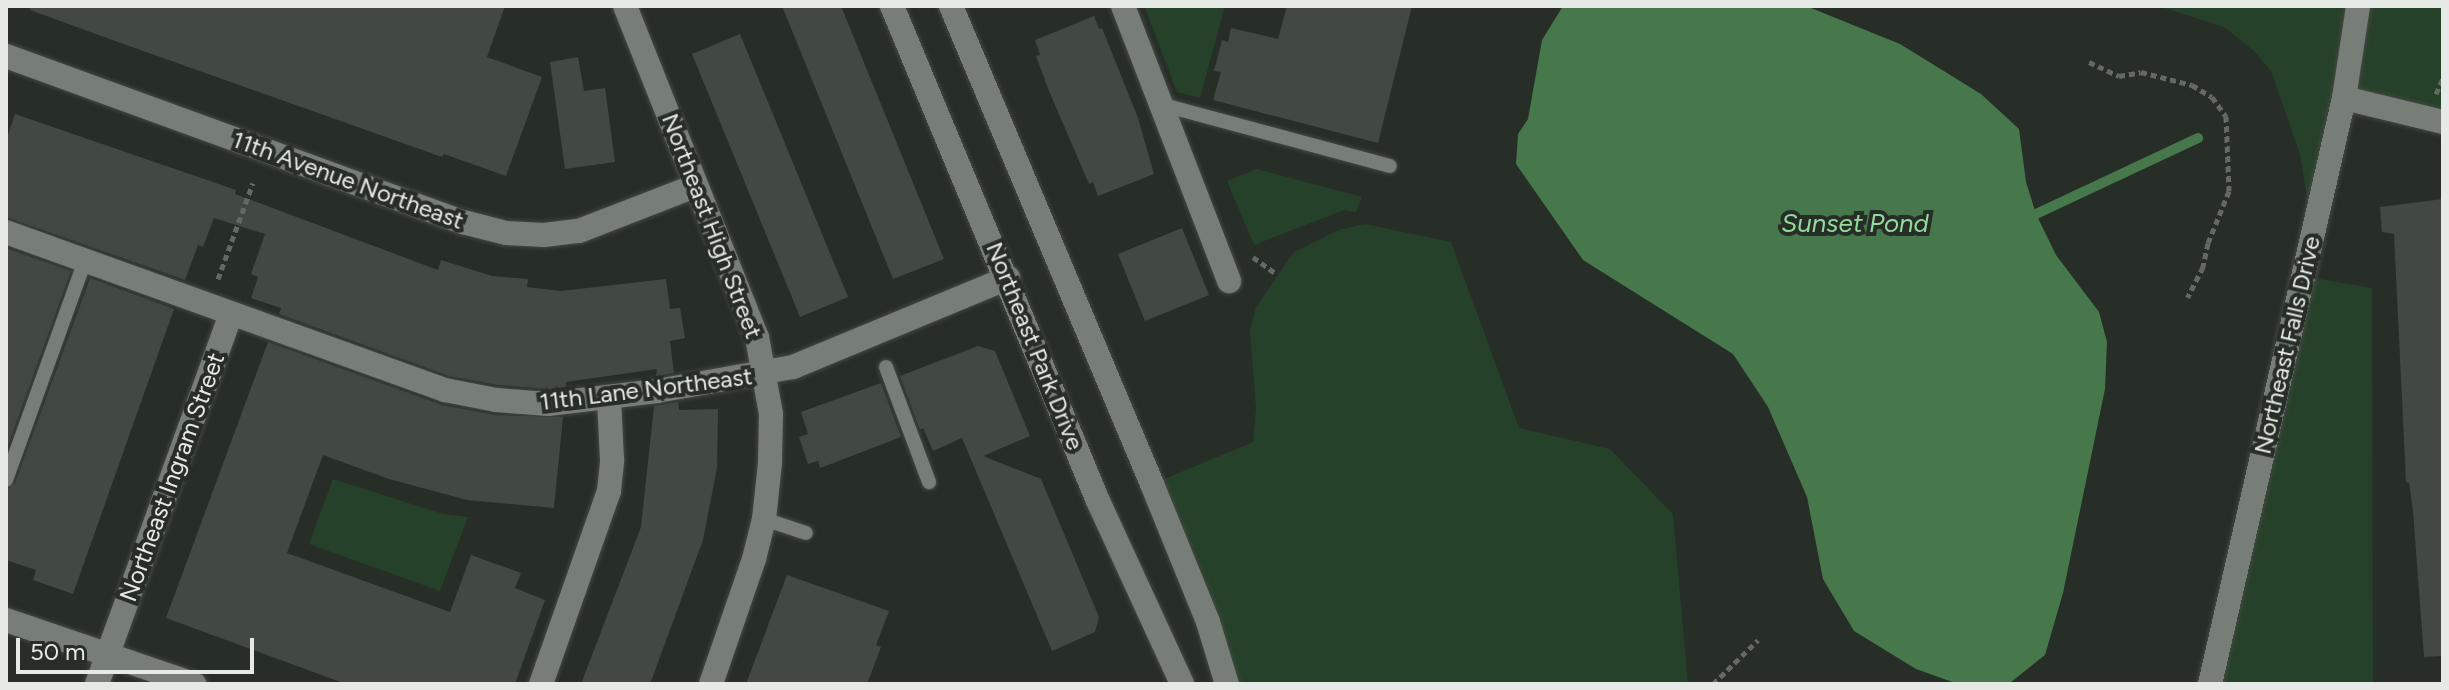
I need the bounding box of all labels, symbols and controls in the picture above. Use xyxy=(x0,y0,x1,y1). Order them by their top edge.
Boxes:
street label: Northeast High Street xyxy=(656,109,768,343)
street label: 11th Avenue Northeast xyxy=(228,125,468,235)
water label: Sunset Pond xyxy=(1781,208,1929,240)
street label: Northeast Falls Drive xyxy=(2248,233,2326,457)
street label: Northeast Park Drive xyxy=(980,238,1090,454)
street label: Northeast Ingram Street xyxy=(114,349,230,605)
street label: 11th Lane Northeast xyxy=(538,362,754,416)
scale bar xyxy=(20,622,258,672)
text: 50 m xyxy=(30,637,86,666)

